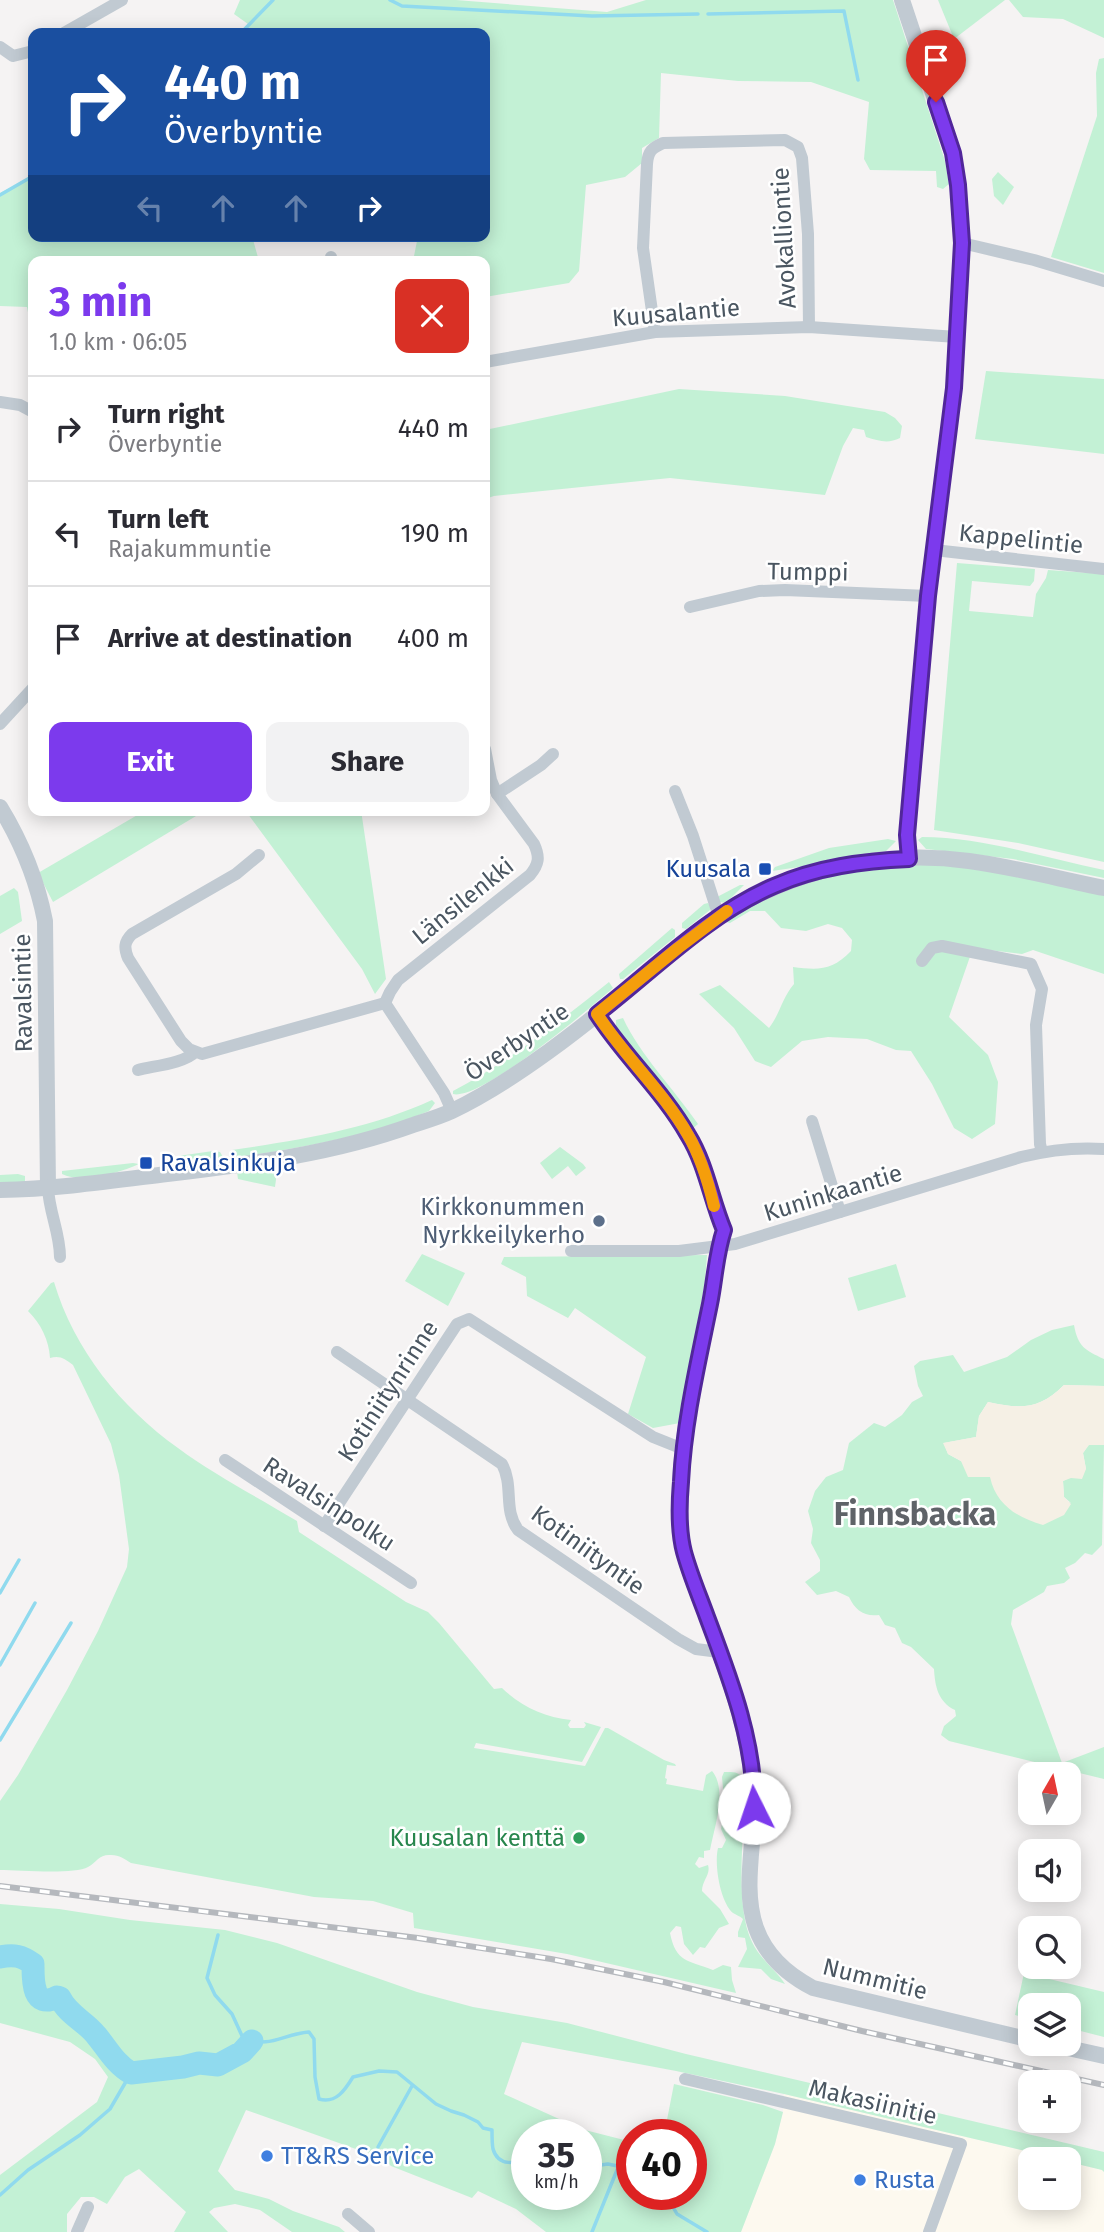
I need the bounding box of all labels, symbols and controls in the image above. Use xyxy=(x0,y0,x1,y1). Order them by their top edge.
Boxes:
pin xyxy=(906,30,966,102)
icon: arrive xyxy=(917,41,955,79)
text: 440 m xyxy=(164,53,301,112)
icon: right xyxy=(49,56,140,147)
text: Överbyntie xyxy=(164,113,323,151)
street label: Avokalliontie xyxy=(766,167,802,309)
icon: left xyxy=(131,189,169,227)
icon: ahead xyxy=(204,189,242,227)
icon: ahead xyxy=(277,189,315,227)
icon: right xyxy=(350,189,388,227)
text: 3 min xyxy=(49,277,152,327)
button: close xyxy=(395,279,469,353)
street label: Kuusalantie xyxy=(611,293,741,333)
text: 1.0 km · 06:05 xyxy=(49,328,187,356)
text: Turn right xyxy=(108,399,225,430)
icon: right xyxy=(49,410,87,448)
text: 440 m xyxy=(398,413,469,444)
text: Överbyntie xyxy=(108,430,222,458)
text: Turn left xyxy=(108,504,209,535)
icon: left xyxy=(49,515,87,553)
text: 190 m xyxy=(400,518,469,549)
street label: Kappelintie xyxy=(957,519,1085,559)
text: Rajakummuntie xyxy=(108,535,272,563)
street label: Tumppi xyxy=(767,557,849,587)
icon: arrive xyxy=(49,620,87,658)
text: Arrive at destination xyxy=(108,623,352,654)
text: 400 m xyxy=(397,623,469,654)
button: Exit xyxy=(49,722,252,802)
button: Share xyxy=(266,722,469,802)
street label: Länsilenkki xyxy=(407,852,519,950)
place label: Kuusala xyxy=(665,855,751,883)
marker: Kuusala xyxy=(757,861,773,877)
street label: Ravalsintie xyxy=(8,933,38,1053)
street label: Överbyntie xyxy=(460,997,574,1087)
place label: Ravalsinkuja xyxy=(160,1149,296,1177)
marker: Ravalsinkuja xyxy=(138,1155,154,1171)
street label: Kuninkaantie xyxy=(760,1159,906,1227)
place label: Kirkkonummen Nyrkkeilykerho xyxy=(420,1193,585,1249)
marker: Kirkkonummen Nyrkkeilykerho xyxy=(591,1213,607,1229)
street label: Kotiniitynrinne xyxy=(332,1315,444,1467)
street label: Ravalsinpolku xyxy=(258,1451,400,1557)
district label: Finnsbacka xyxy=(834,1495,996,1533)
street label: Kotiniityntie xyxy=(526,1499,650,1601)
north arrow xyxy=(1018,1762,1082,1825)
map controls xyxy=(1018,1762,1081,2210)
position arrow xyxy=(717,1771,791,1845)
place label: Kuusalan kenttä xyxy=(390,1824,565,1852)
marker: Kuusalan kenttä xyxy=(571,1830,587,1846)
button: sound xyxy=(1018,1839,1081,1902)
button: search xyxy=(1018,1916,1081,1979)
street label: Nummitie xyxy=(820,1952,930,2006)
button: layers xyxy=(1018,1993,1081,2056)
button: + xyxy=(1018,2070,1081,2133)
street label: Makasiinitie xyxy=(806,2074,940,2130)
speed limit sign: 40 xyxy=(616,2119,707,2210)
text: 35 xyxy=(538,2134,575,2176)
place label: TT&RS Service xyxy=(281,2142,434,2170)
button: − xyxy=(1018,2147,1081,2210)
marker: TT&RS Service xyxy=(259,2148,275,2164)
place label: Rusta xyxy=(874,2166,935,2194)
text: km/h xyxy=(534,2171,579,2193)
marker: Rusta xyxy=(852,2172,868,2188)

